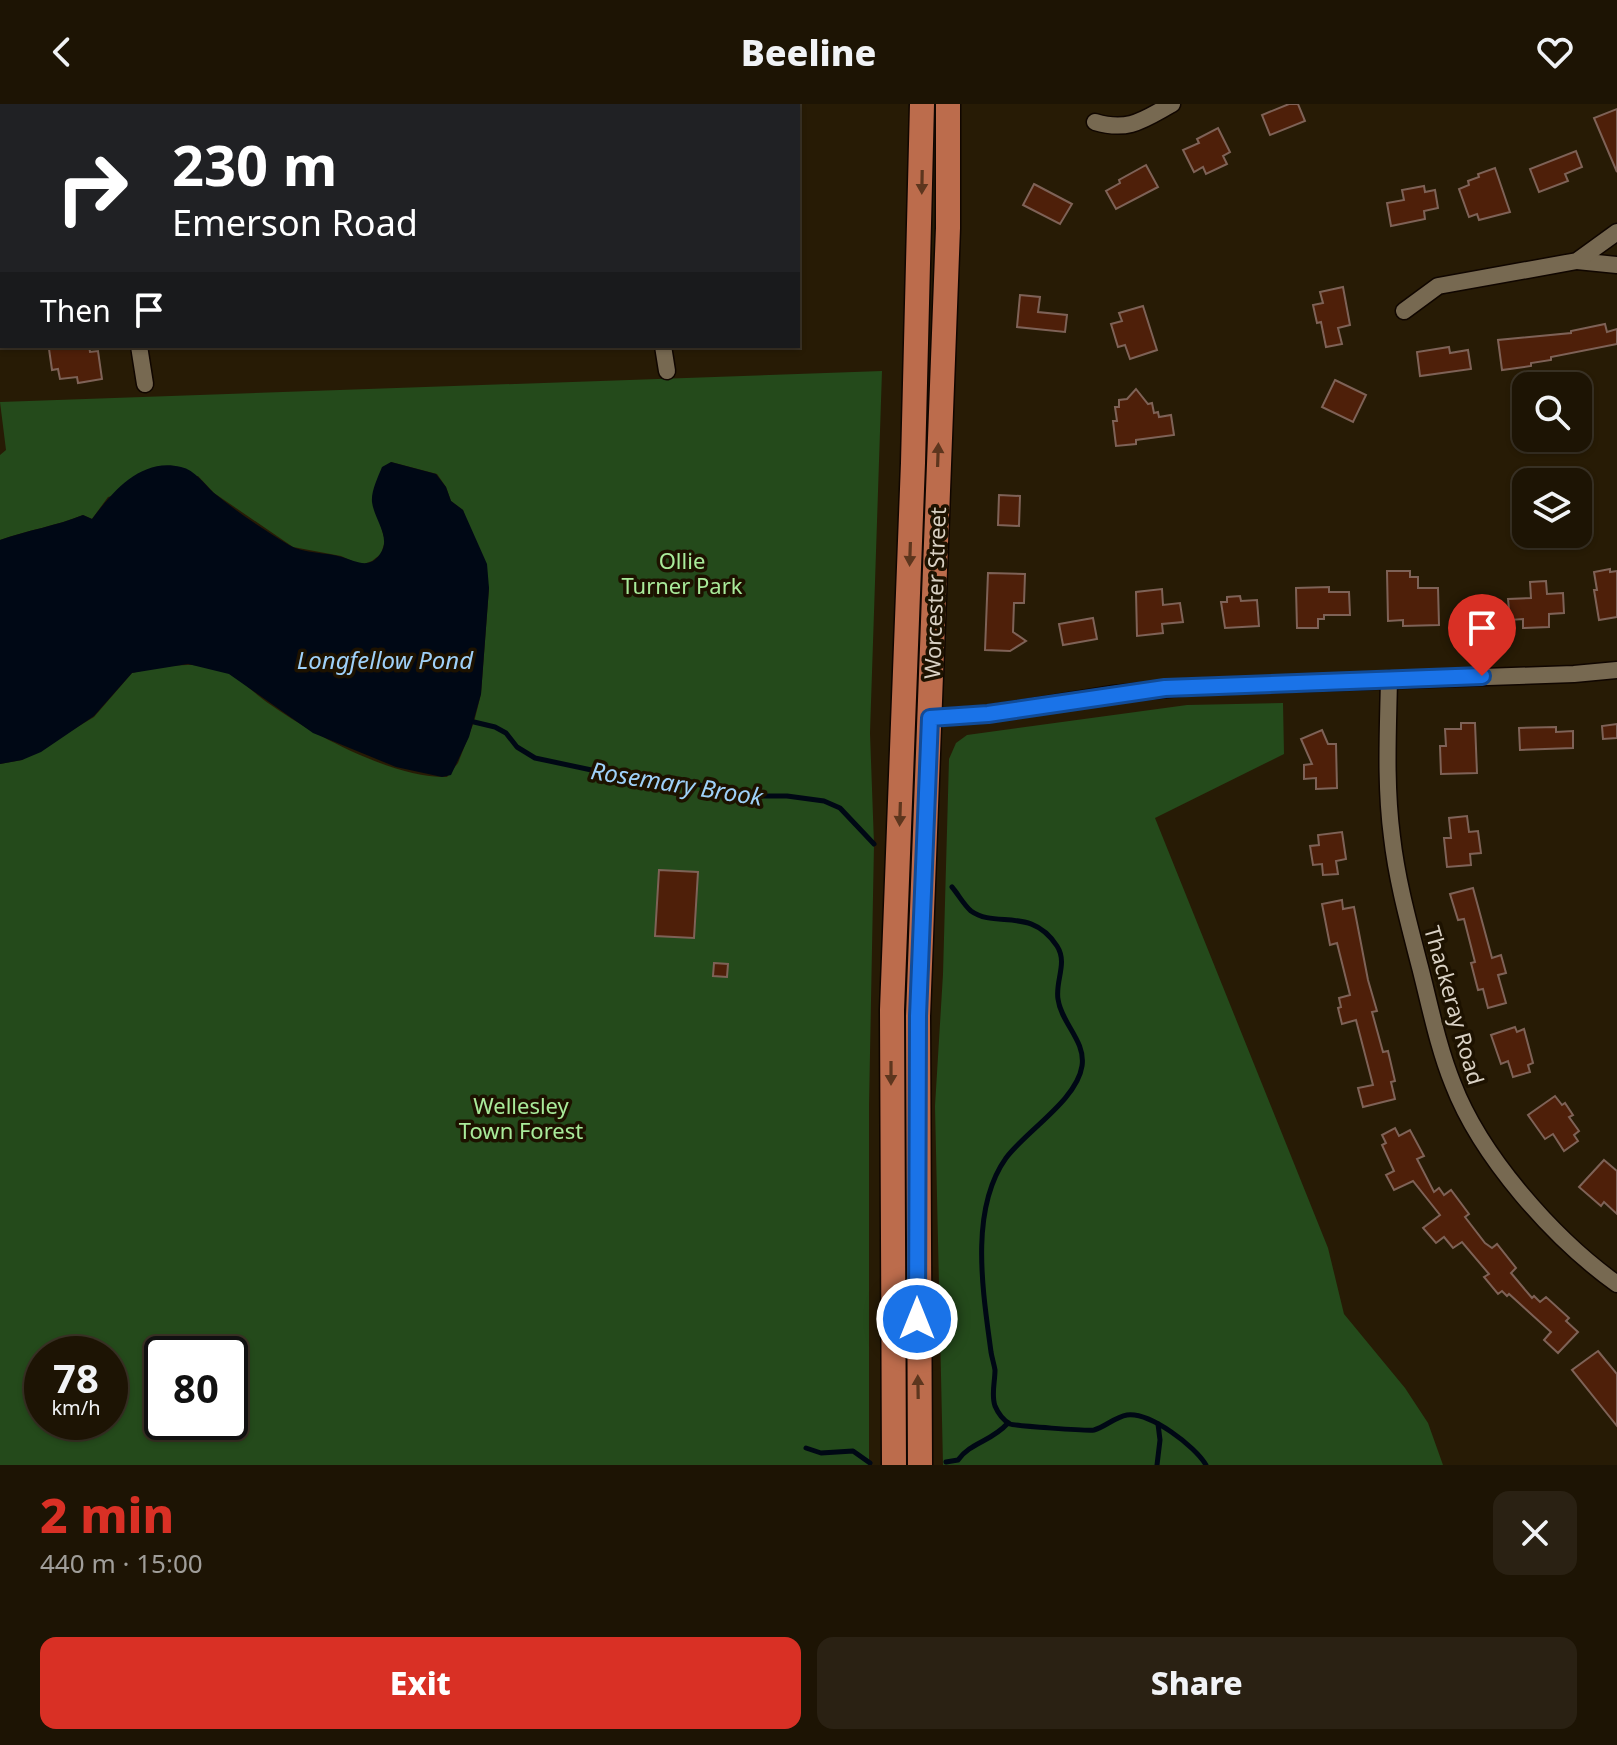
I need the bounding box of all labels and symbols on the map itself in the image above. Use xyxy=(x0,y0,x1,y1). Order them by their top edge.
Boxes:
one-way arrow xyxy=(915,170,928,195)
one-way arrow xyxy=(932,442,945,467)
street label: Worcester Street xyxy=(916,506,952,680)
one-way arrow xyxy=(904,542,916,567)
park label: Ollie Turner Park xyxy=(621,545,743,600)
pin xyxy=(1448,594,1516,676)
water label: Longfellow Pond xyxy=(297,643,474,676)
water label: Rosemary Brook xyxy=(589,753,766,813)
one-way arrow xyxy=(894,802,907,827)
street label: Thackeray Road xyxy=(1418,922,1492,1088)
one-way arrow xyxy=(885,1061,897,1086)
park label: Wellesley Town Forest xyxy=(459,1090,583,1145)
position arrow xyxy=(875,1277,959,1361)
speed limit sign: 80 xyxy=(144,1336,248,1440)
one-way arrow xyxy=(912,1374,924,1399)

